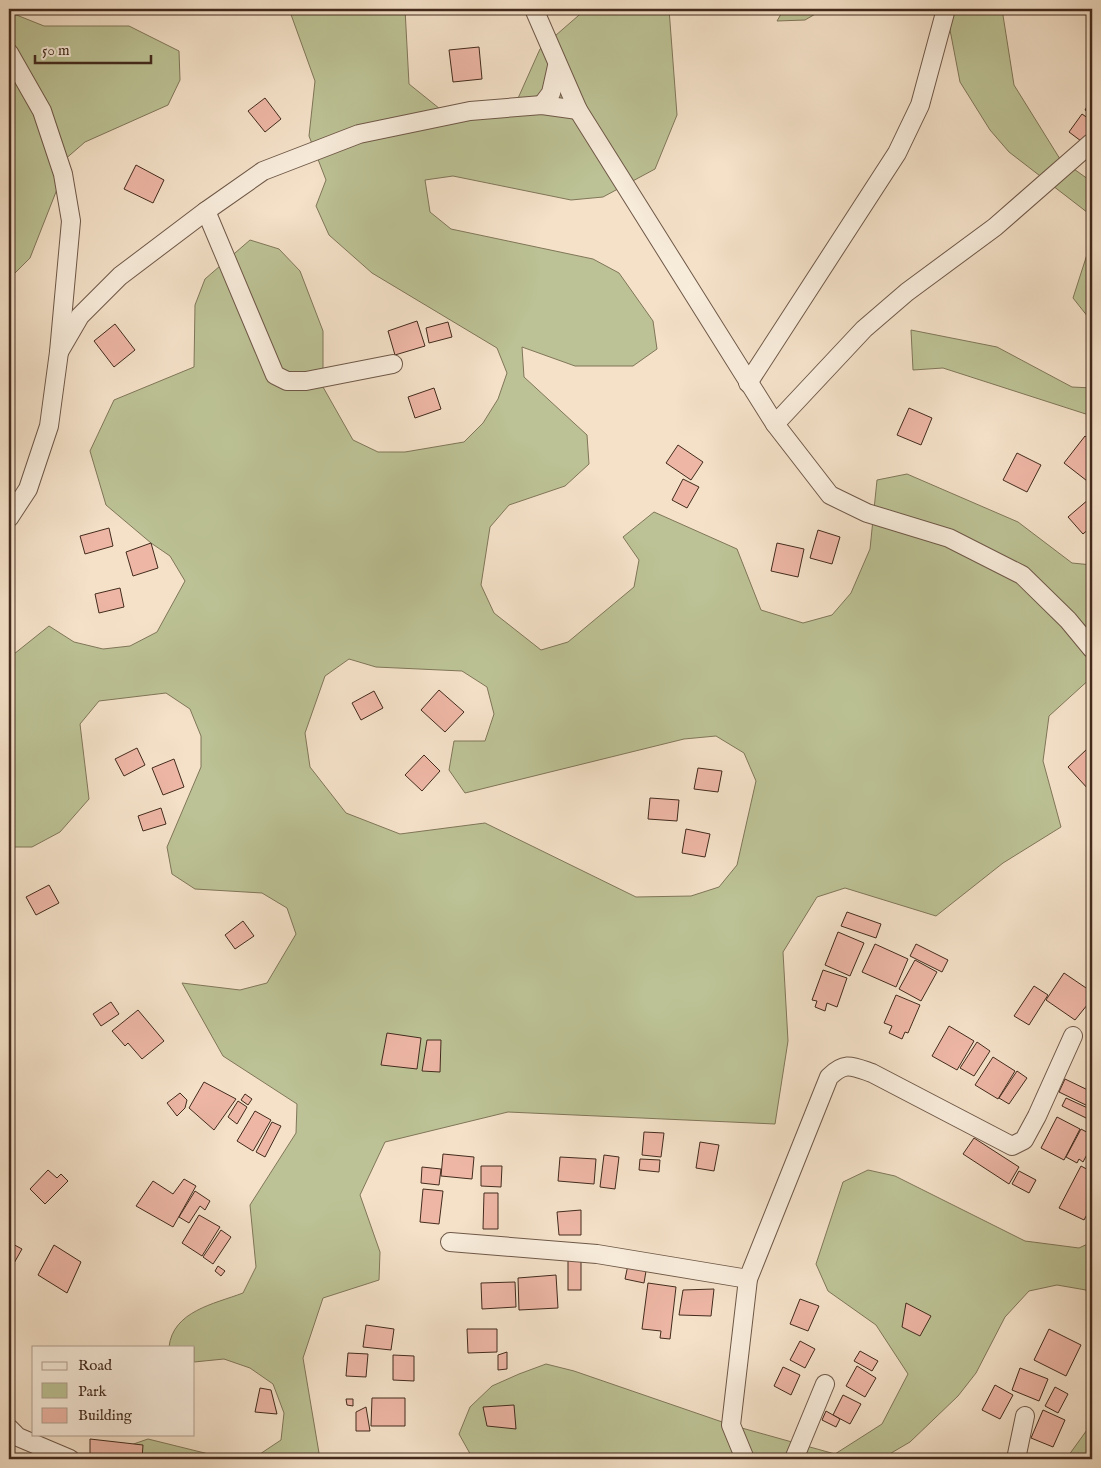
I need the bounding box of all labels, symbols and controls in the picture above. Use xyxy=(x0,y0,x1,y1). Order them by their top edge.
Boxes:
scale bar xyxy=(35,32,151,64)
text: 50 m xyxy=(42,41,70,60)
legend xyxy=(32,1346,195,1436)
text: Road xyxy=(78,1356,113,1375)
text: Park xyxy=(78,1382,108,1401)
text: Building xyxy=(78,1406,133,1425)

